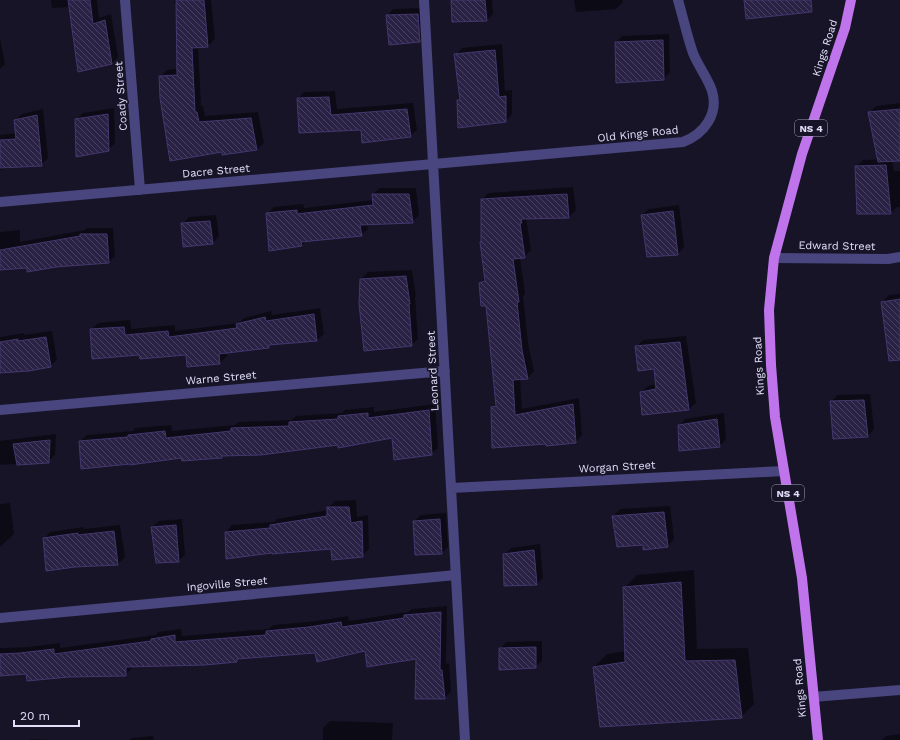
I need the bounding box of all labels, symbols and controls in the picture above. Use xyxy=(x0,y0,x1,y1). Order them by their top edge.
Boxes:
street label: Kings Road xyxy=(810,18,840,78)
street label: Coady Street xyxy=(112,60,130,131)
road number: NS 4 xyxy=(795,120,827,136)
street label: Old Kings Road xyxy=(597,123,679,145)
street label: Dacre Street xyxy=(182,162,251,180)
street label: Edward Street xyxy=(798,239,876,253)
street label: Leonard Street xyxy=(424,330,442,412)
street label: Kings Road xyxy=(751,336,767,396)
street label: Warne Street xyxy=(185,368,257,388)
street label: Worgan Street xyxy=(578,458,656,475)
road number: NS 4 xyxy=(772,485,804,501)
street label: Ingoville Street xyxy=(186,574,268,594)
street label: Kings Road xyxy=(791,658,809,718)
scale bar xyxy=(14,702,79,728)
text: 20 m xyxy=(20,709,50,723)

